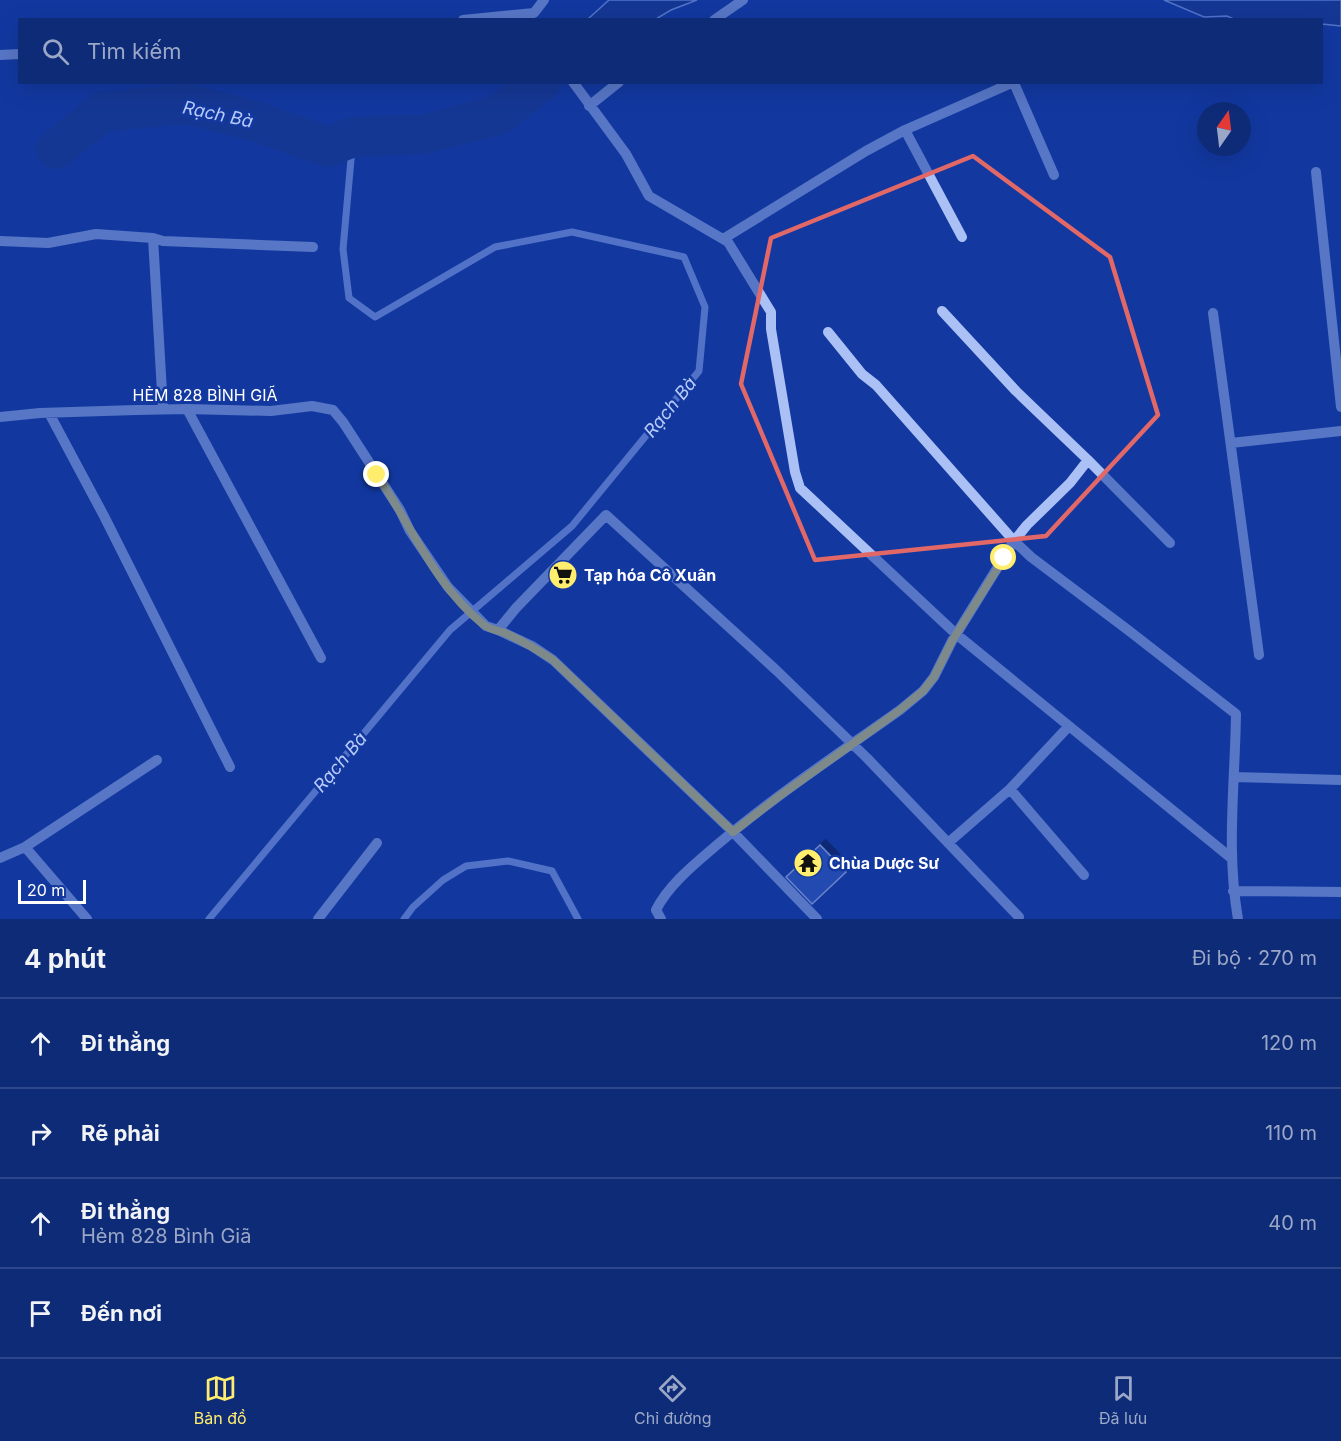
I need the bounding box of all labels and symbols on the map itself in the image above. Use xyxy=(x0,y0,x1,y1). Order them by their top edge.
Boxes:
water label: Rạch Bà xyxy=(181,96,255,132)
north arrow xyxy=(1197,102,1251,156)
water label: Rạch Bà xyxy=(639,373,701,441)
street label: HẺM 828 BÌNH GIÃ xyxy=(133,385,278,405)
route end xyxy=(363,461,389,487)
route start xyxy=(990,544,1016,570)
supermarket icon: Tạp hóa Cô Xuân xyxy=(547,559,579,591)
place label: Tạp hóa Cô Xuân xyxy=(584,565,716,585)
water label: Rạch Bà xyxy=(309,728,371,796)
temple icon: Chùa Dược Sư xyxy=(792,847,824,879)
place label: Chùa Dược Sư xyxy=(829,853,940,873)
scale bar xyxy=(18,877,86,904)

